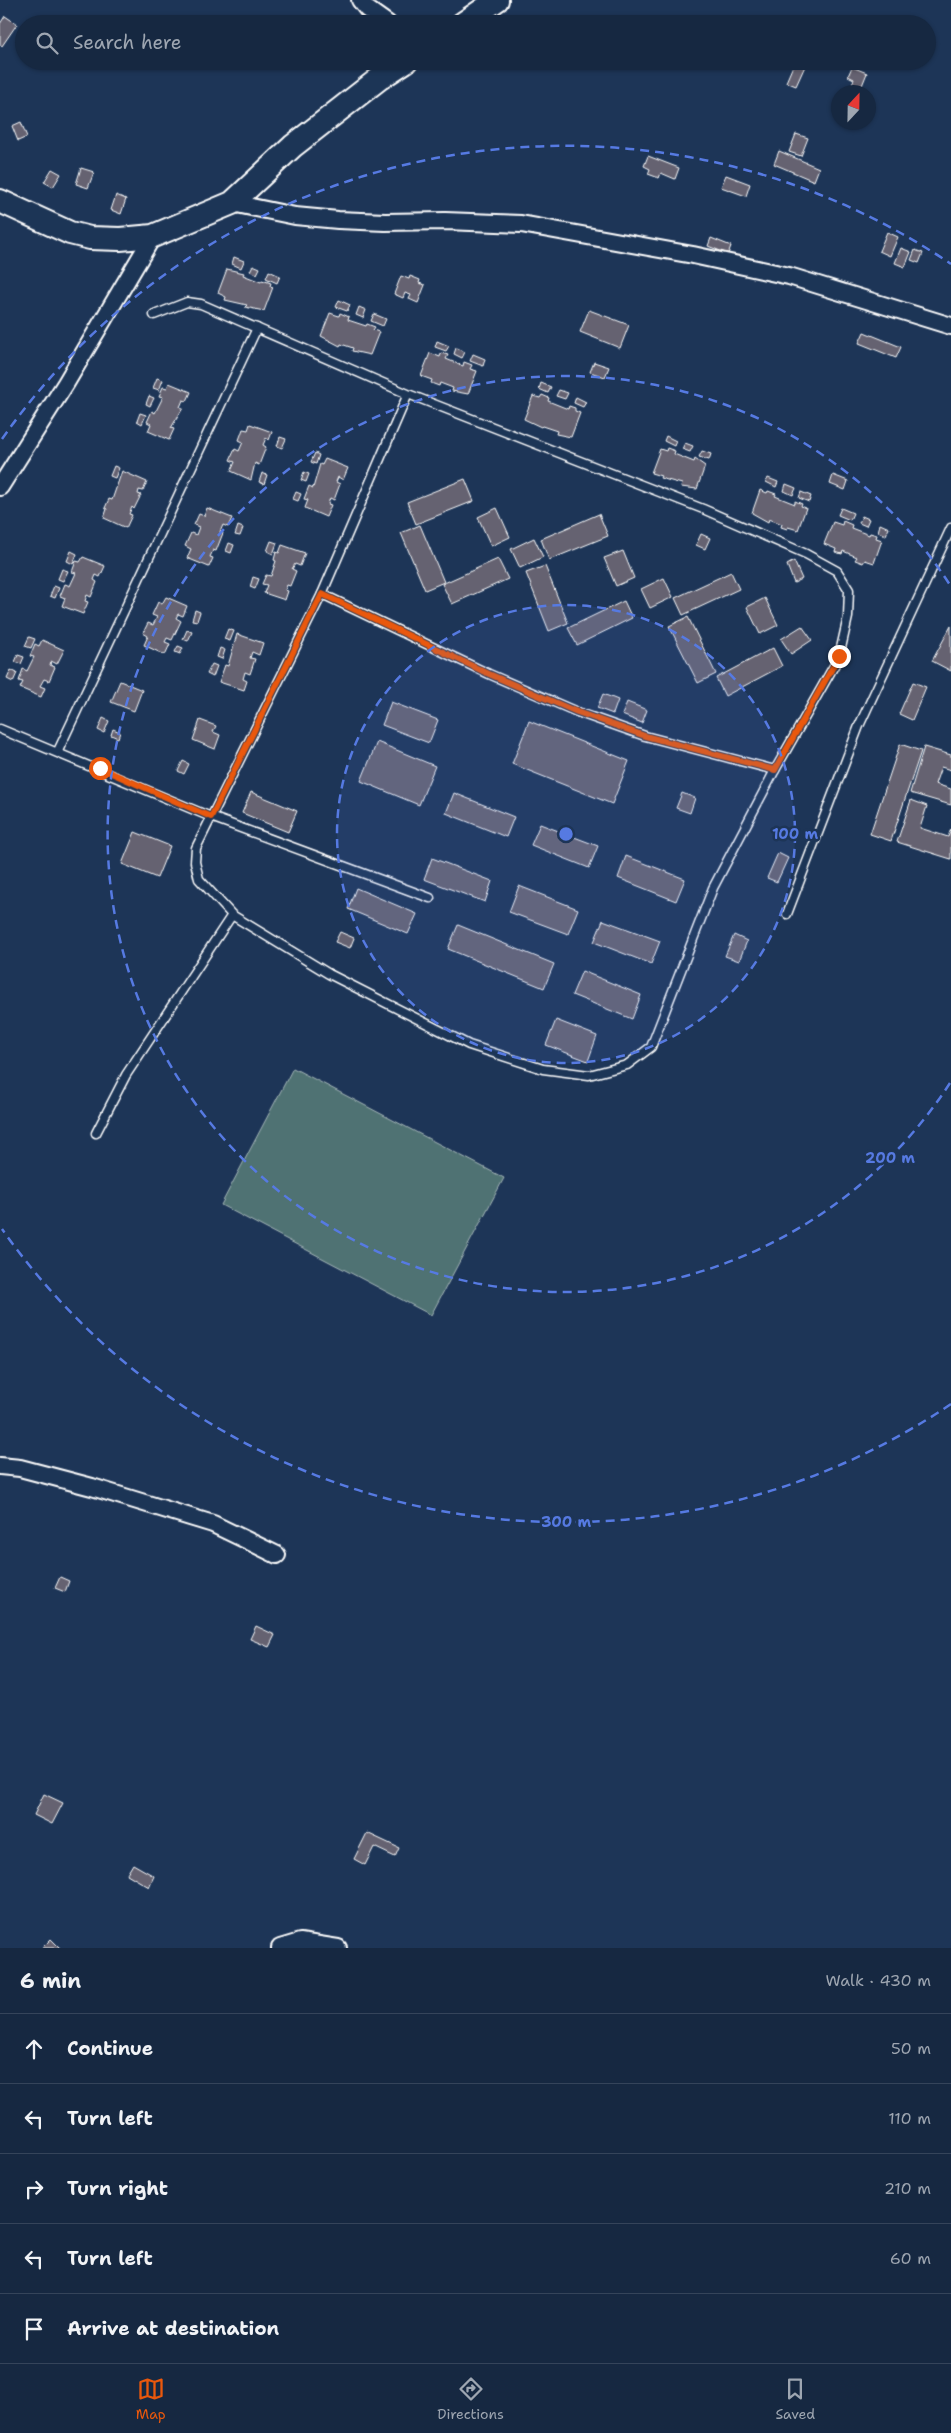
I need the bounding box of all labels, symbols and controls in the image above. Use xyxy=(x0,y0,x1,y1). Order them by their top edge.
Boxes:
search box xyxy=(15,15,936,70)
icon: search xyxy=(33,29,61,57)
text: Search here xyxy=(73,30,182,55)
north arrow xyxy=(831,85,876,130)
route end xyxy=(828,645,851,668)
route start xyxy=(89,757,112,780)
text: 100 m xyxy=(772,824,818,844)
centre of rings xyxy=(557,825,575,843)
text: 200 m xyxy=(865,1148,915,1168)
text: 300 m xyxy=(541,1512,591,1532)
text: 6 min xyxy=(20,1967,81,1995)
text: Walk · 430 m xyxy=(825,1970,931,1991)
icon: ahead xyxy=(20,2035,48,2063)
text: Continue xyxy=(67,2036,153,2061)
text: 50 m xyxy=(891,2038,931,2059)
icon: left xyxy=(20,2105,48,2133)
text: Turn left xyxy=(67,2106,153,2131)
text: 110 m xyxy=(888,2108,931,2129)
icon: right xyxy=(20,2175,48,2203)
text: Turn right xyxy=(67,2176,168,2201)
text: 210 m xyxy=(884,2178,931,2199)
icon: left xyxy=(20,2245,48,2273)
text: Turn left xyxy=(67,2246,153,2271)
text: 60 m xyxy=(890,2248,931,2269)
icon: arrive xyxy=(20,2315,48,2343)
text: Arrive at destination xyxy=(67,2316,279,2341)
tab: Map xyxy=(136,2375,166,2423)
tab: Directions xyxy=(437,2375,504,2423)
tab: Saved xyxy=(776,2375,815,2423)

